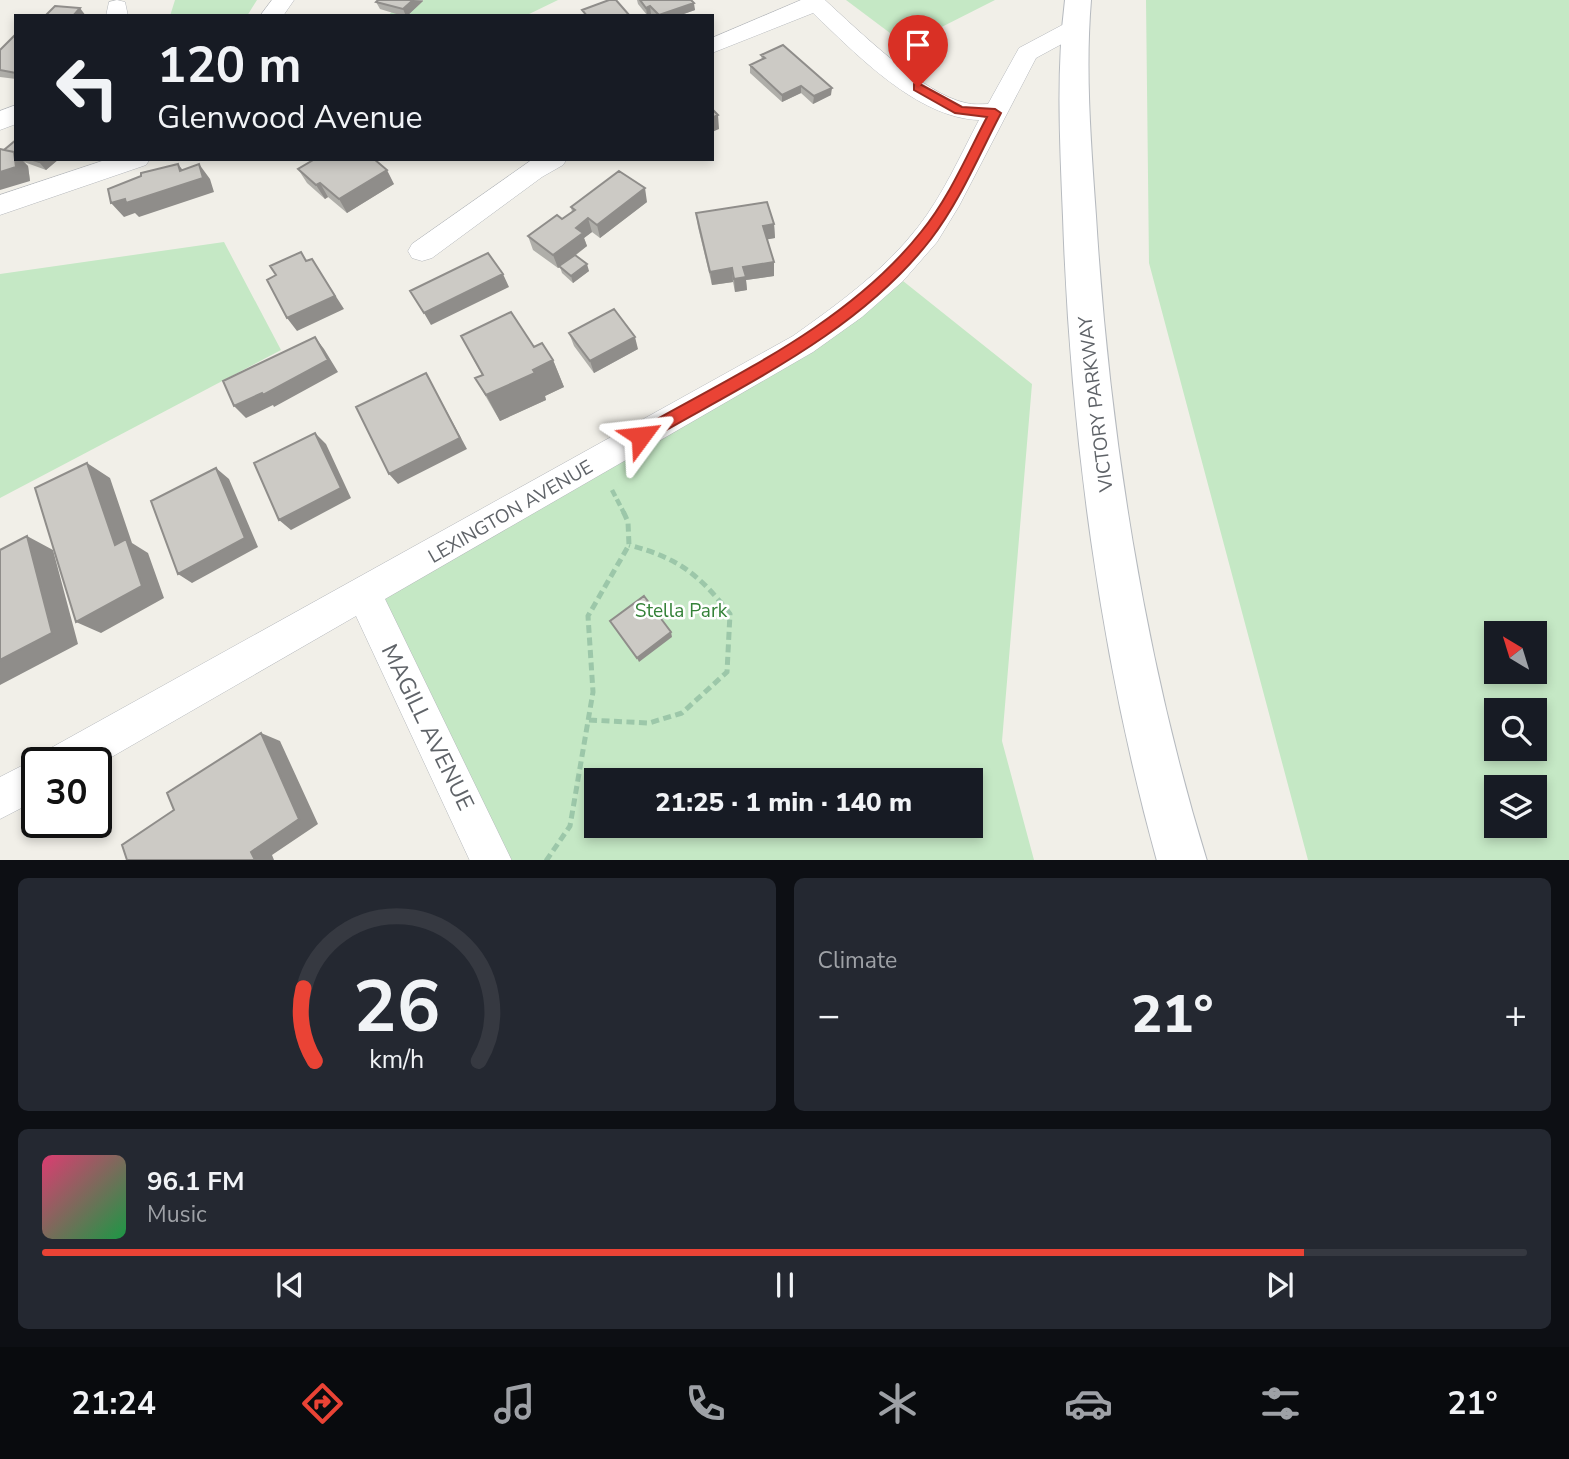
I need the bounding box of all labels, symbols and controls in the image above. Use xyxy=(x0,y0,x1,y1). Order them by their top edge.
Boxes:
pin xyxy=(888,15,948,87)
icon: arrive xyxy=(899,26,937,64)
text: 120 m xyxy=(157,32,301,99)
icon: left xyxy=(42,42,133,133)
text: Glenwood Avenue xyxy=(157,96,423,139)
street label: VICTORY PARKWAY xyxy=(1072,314,1120,494)
position arrow xyxy=(604,399,678,473)
street label: LEXINGTON AVENUE xyxy=(423,454,598,570)
park label: Stella Park xyxy=(635,598,728,624)
north arrow xyxy=(1484,621,1547,684)
map controls xyxy=(1484,621,1547,838)
street label: MAGILL AVENUE xyxy=(374,639,481,816)
button: search xyxy=(1484,698,1547,761)
speed limit sign: 30 xyxy=(21,747,112,838)
button: layers xyxy=(1484,775,1547,838)
text: 21:25 · 1 min · 140 m xyxy=(655,785,912,820)
text: Climate xyxy=(818,945,897,976)
text: 26 xyxy=(353,957,440,1057)
text: 21° xyxy=(1131,979,1213,1050)
text: − xyxy=(818,990,840,1041)
text: + xyxy=(1504,990,1527,1041)
text: km/h xyxy=(369,1042,424,1076)
text: 96.1 FM xyxy=(147,1164,244,1199)
text: Music xyxy=(147,1199,207,1230)
icon: previous xyxy=(271,1266,309,1304)
icon: pause xyxy=(766,1266,804,1304)
icon: next xyxy=(1261,1266,1299,1304)
icon: directions xyxy=(298,1379,347,1428)
icon: music xyxy=(490,1379,539,1428)
icon: phone xyxy=(681,1379,730,1428)
icon: climate xyxy=(873,1379,922,1428)
icon: car xyxy=(1064,1379,1113,1428)
icon: filters xyxy=(1256,1379,1305,1428)
text: 21:24 xyxy=(71,1382,156,1425)
text: 21° xyxy=(1447,1382,1498,1425)

